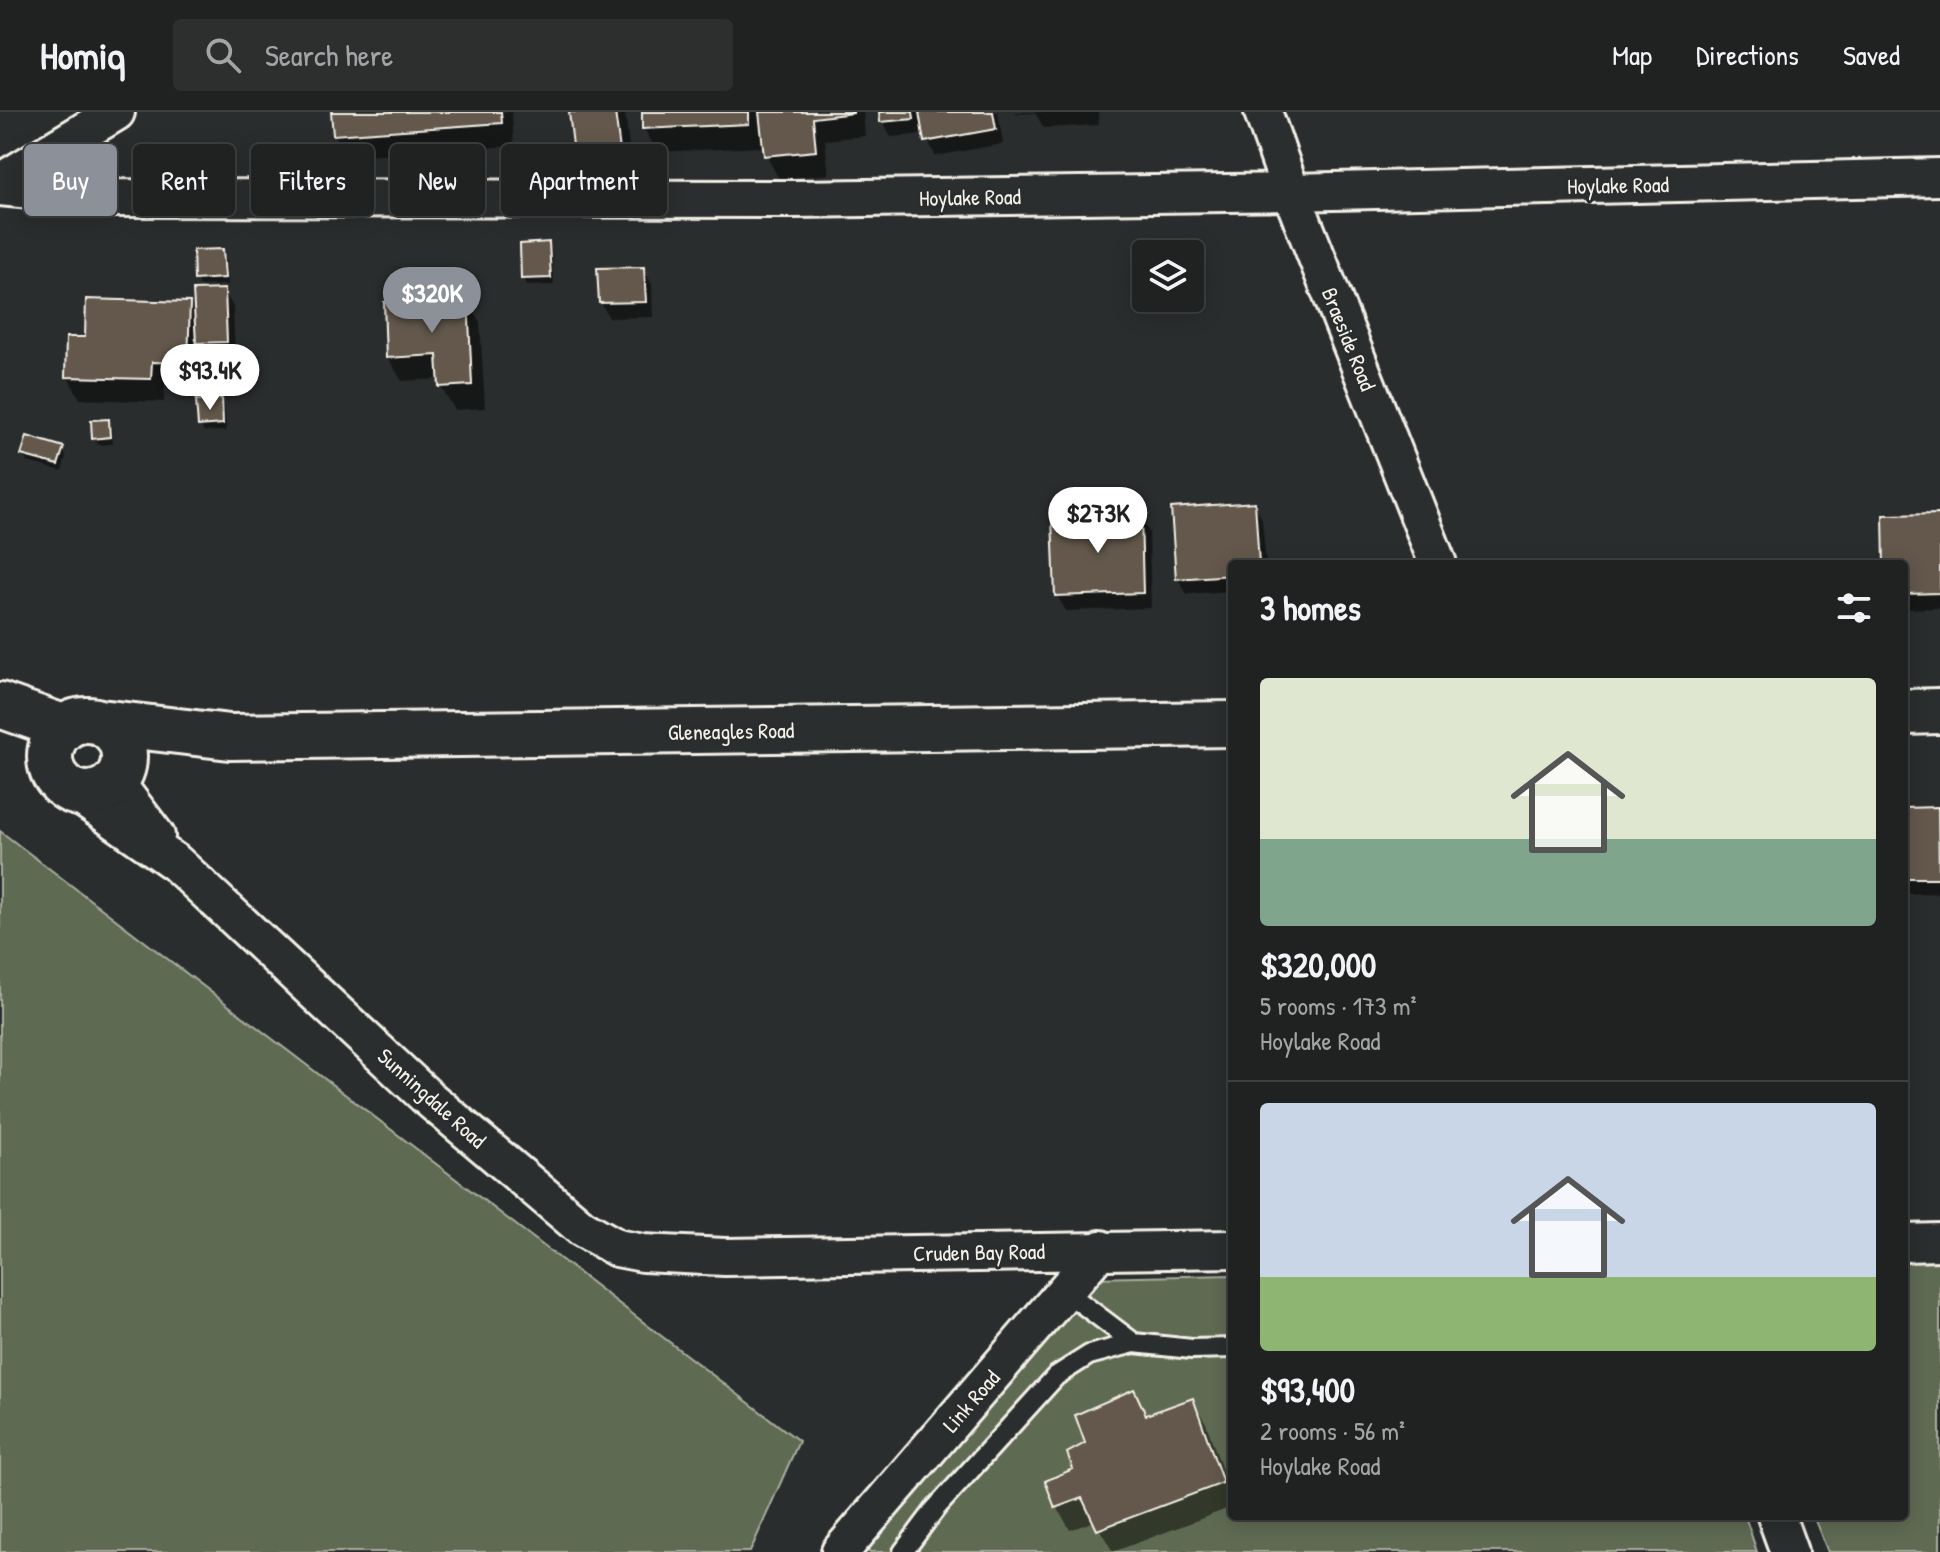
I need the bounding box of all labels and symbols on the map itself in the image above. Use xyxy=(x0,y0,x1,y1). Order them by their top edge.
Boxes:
street label: Hoylake Road xyxy=(1567,169,1670,201)
street label: Hoylake Road xyxy=(919,181,1022,213)
pin: $320K xyxy=(376,267,488,335)
street label: Braeside Road xyxy=(1315,283,1383,395)
pin: $93.4K xyxy=(145,344,275,412)
pin: $273K xyxy=(1042,487,1154,555)
street label: Gleneagles Road xyxy=(668,715,795,747)
street label: Sunningdale Road xyxy=(371,1041,493,1155)
street label: Cruden Bay Road xyxy=(913,1236,1046,1268)
street label: Link Road xyxy=(936,1363,1007,1439)

